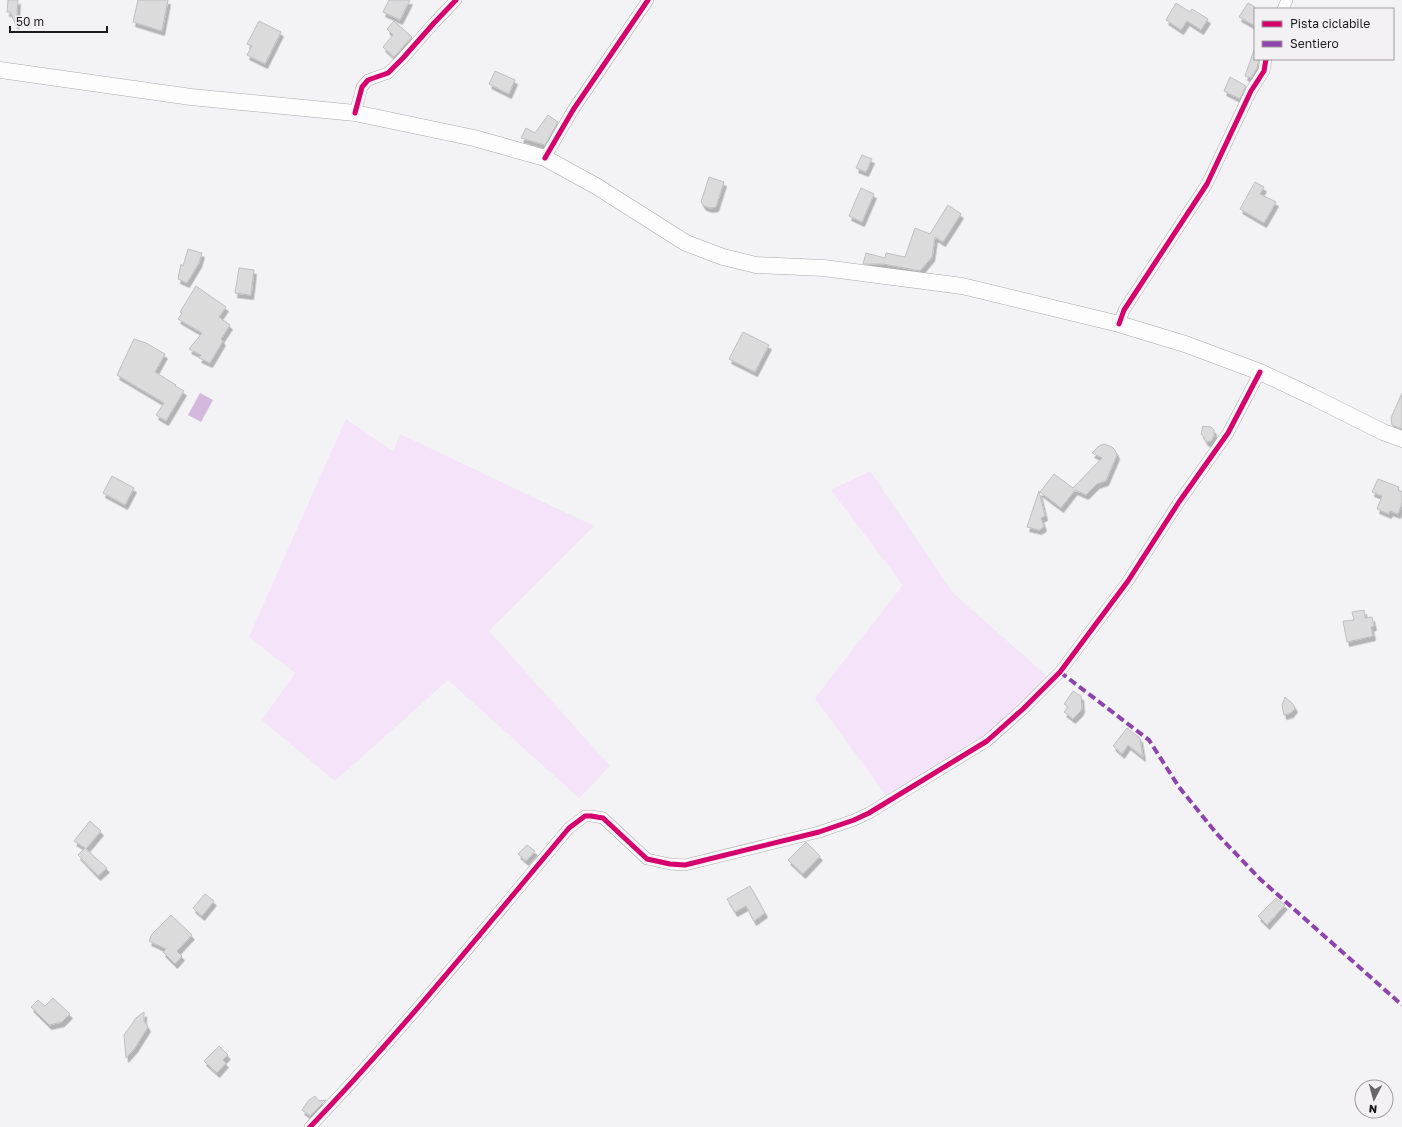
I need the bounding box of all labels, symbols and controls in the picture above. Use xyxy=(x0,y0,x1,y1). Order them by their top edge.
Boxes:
scale bar xyxy=(10,8,107,34)
legend xyxy=(1254,8,1394,60)
text: 50 m xyxy=(16,14,44,29)
text: Pista ciclabile xyxy=(1290,16,1370,31)
text: Sentiero xyxy=(1290,36,1339,51)
north arrow xyxy=(1354,1079,1394,1119)
text: N xyxy=(1368,1103,1378,1116)

